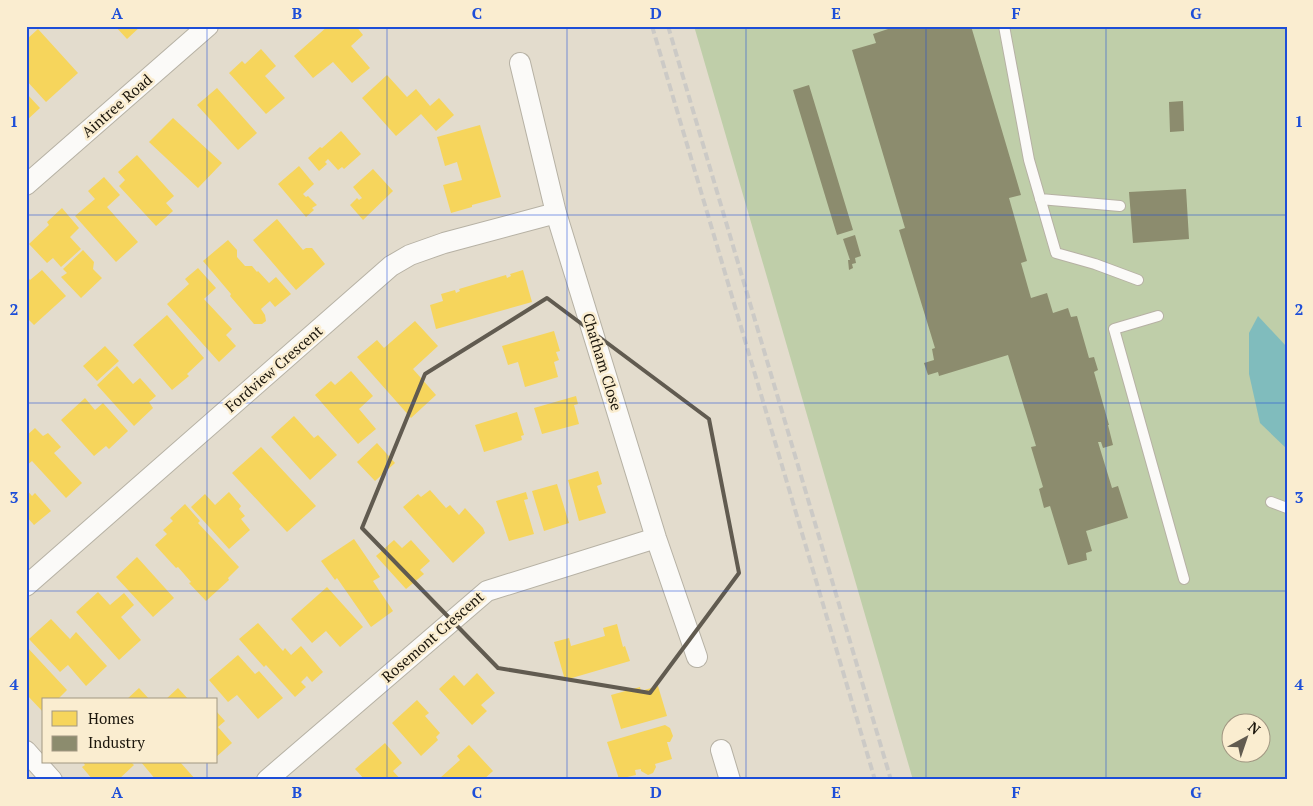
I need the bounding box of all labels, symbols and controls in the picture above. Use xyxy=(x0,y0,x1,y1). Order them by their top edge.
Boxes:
text: A xyxy=(111,2,123,24)
text: B xyxy=(292,2,302,24)
text: C xyxy=(472,2,482,24)
text: D xyxy=(650,2,662,24)
text: E xyxy=(831,2,841,24)
text: F xyxy=(1011,2,1021,24)
text: G xyxy=(1190,2,1202,24)
street label: Aintree Road xyxy=(77,69,156,141)
text: 1 xyxy=(9,110,19,132)
text: 1 xyxy=(1294,110,1304,132)
text: 2 xyxy=(9,298,19,320)
text: 2 xyxy=(1294,298,1304,320)
street label: Chatham Close xyxy=(579,310,627,413)
street label: Fordview Crescent xyxy=(220,320,327,416)
text: 3 xyxy=(9,486,19,508)
text: 3 xyxy=(1294,486,1304,508)
street label: Rosemont Crescent xyxy=(377,586,488,686)
text: 4 xyxy=(9,673,19,695)
text: 4 xyxy=(1294,673,1304,695)
legend xyxy=(42,698,218,764)
text: Homes xyxy=(88,708,134,728)
north arrow xyxy=(1220,714,1270,764)
text: N xyxy=(1245,717,1265,739)
text: Industry xyxy=(88,732,145,752)
text: A xyxy=(111,781,123,803)
text: B xyxy=(292,781,302,803)
text: C xyxy=(472,781,482,803)
text: D xyxy=(650,781,662,803)
text: E xyxy=(831,781,841,803)
text: F xyxy=(1011,781,1021,803)
text: G xyxy=(1190,781,1202,803)

